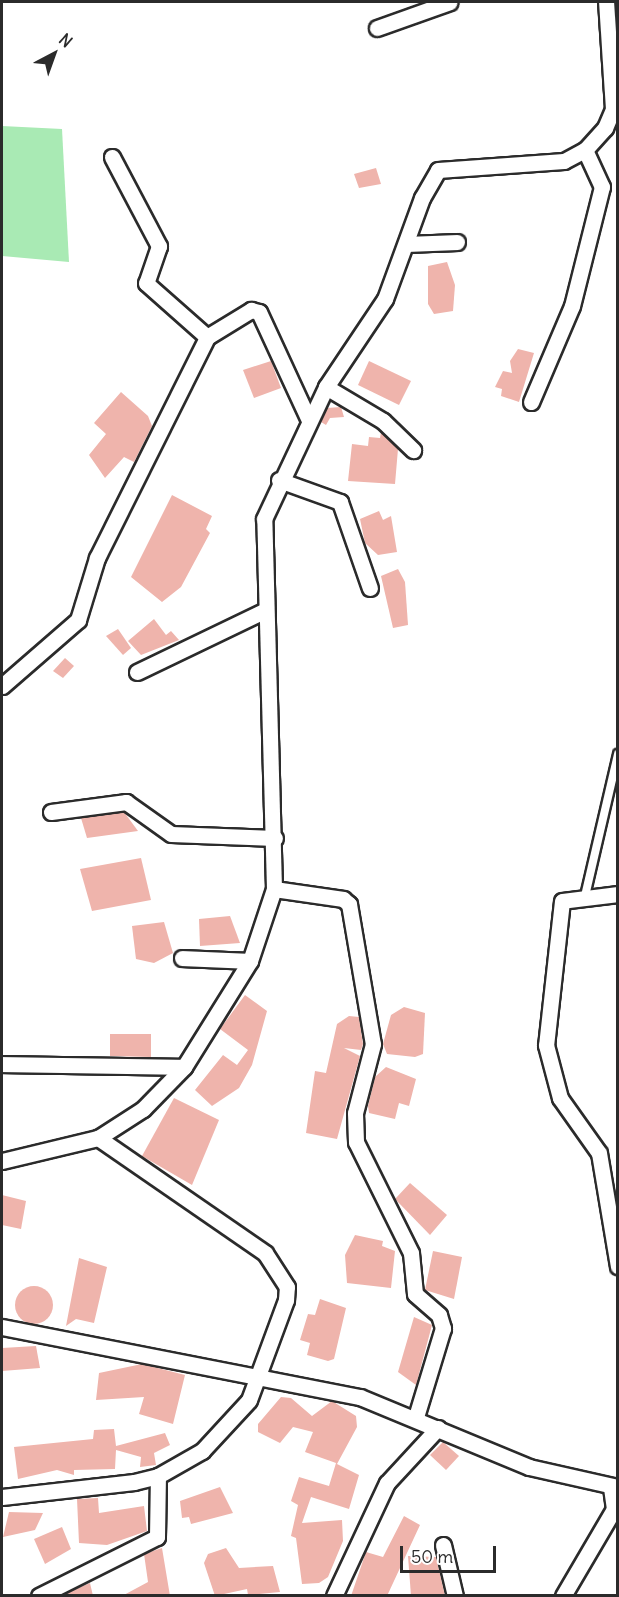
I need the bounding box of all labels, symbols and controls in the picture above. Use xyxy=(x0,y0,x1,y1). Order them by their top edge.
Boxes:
north arrow xyxy=(24,24,84,84)
text: N xyxy=(55,29,77,52)
scale bar xyxy=(403,1534,499,1572)
text: 50 m xyxy=(411,1545,453,1568)

